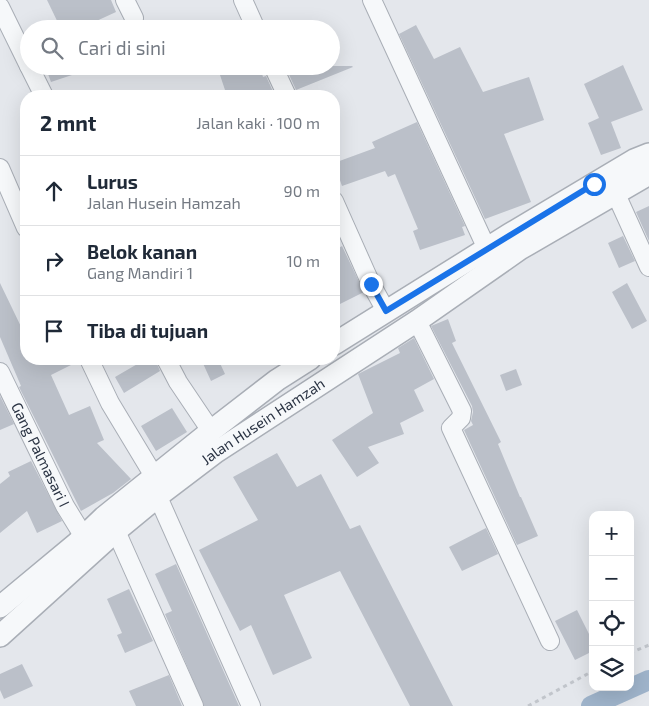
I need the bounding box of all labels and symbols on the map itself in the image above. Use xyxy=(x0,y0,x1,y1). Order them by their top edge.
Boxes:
route start xyxy=(583,173,606,196)
route end xyxy=(360,273,383,296)
street label: Jalan Husein Hamzah xyxy=(197,374,328,468)
street label: Gang Palmasari I xyxy=(8,399,74,510)

